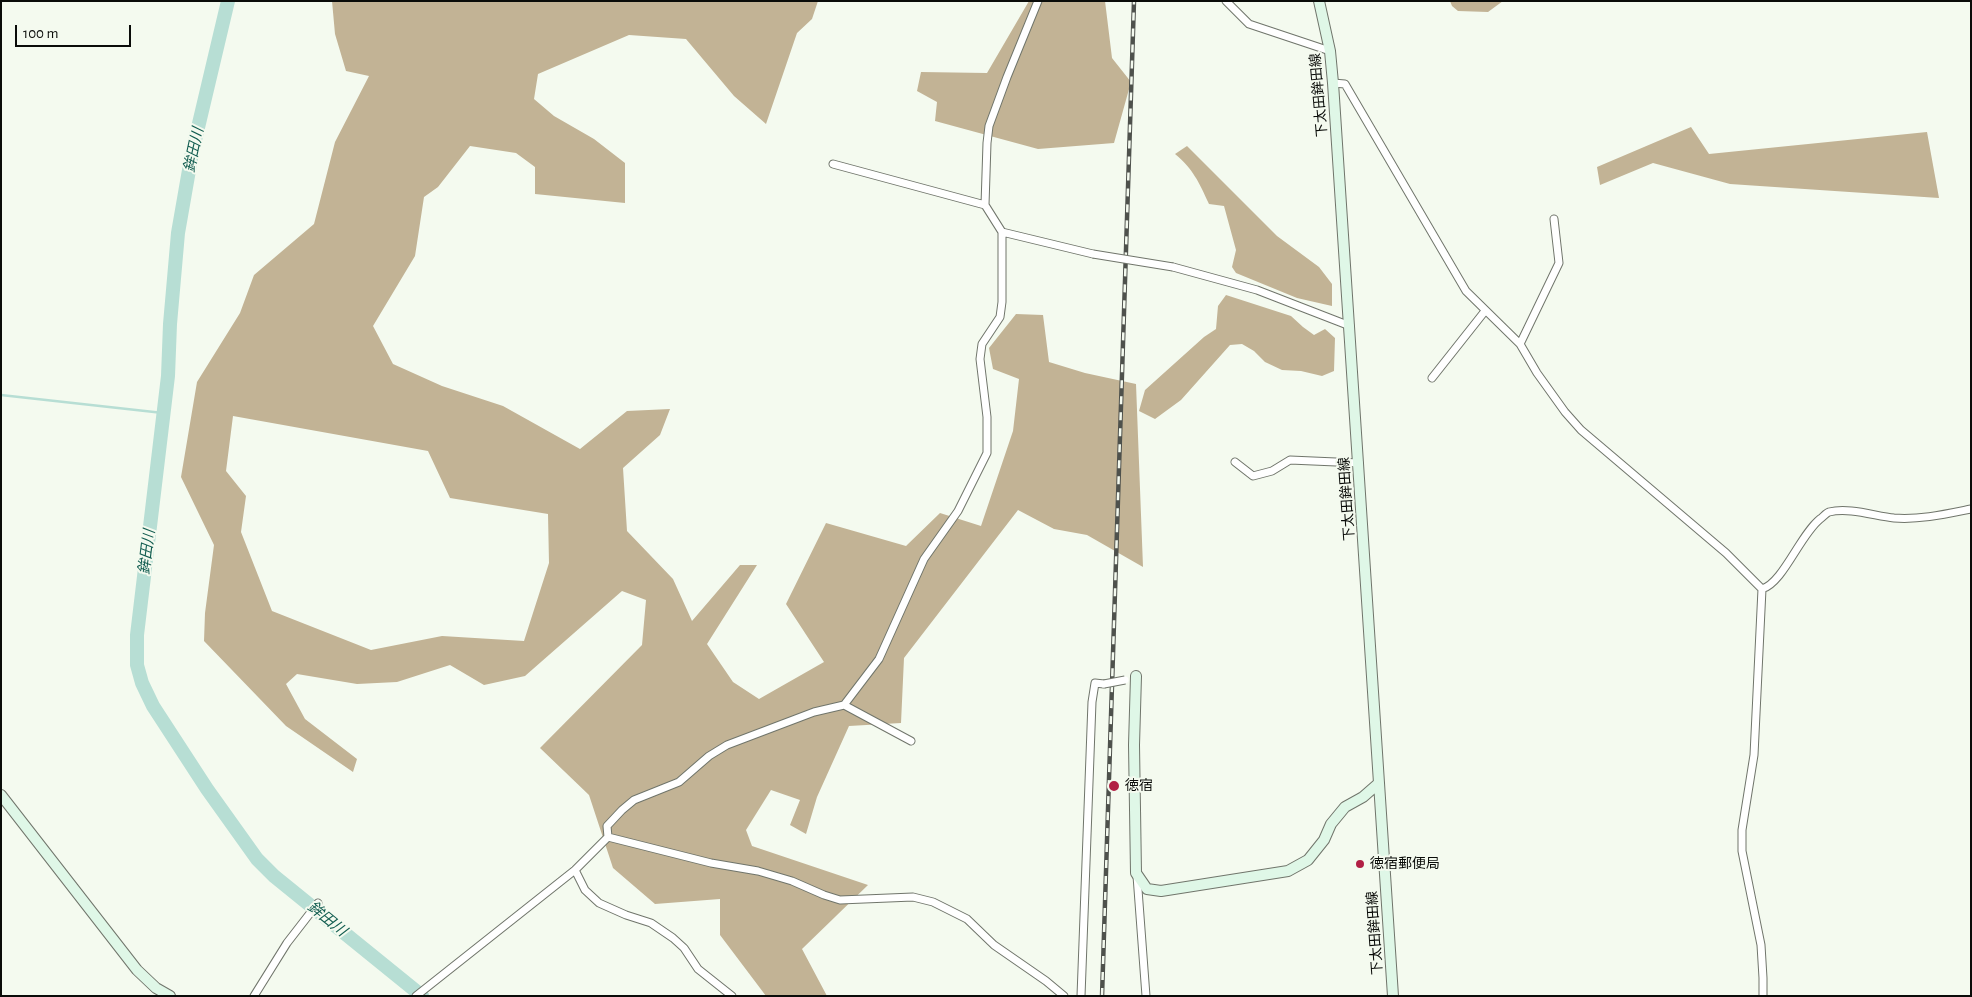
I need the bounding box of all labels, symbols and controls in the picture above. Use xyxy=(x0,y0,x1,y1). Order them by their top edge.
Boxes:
scale bar xyxy=(18,15,134,47)
text: 100 m xyxy=(23,26,58,41)
street label: 下太田鉾田線 xyxy=(1307,52,1331,138)
water label: 鉾田川 xyxy=(181,126,207,174)
street label: 下太田鉾田線 xyxy=(1336,457,1358,541)
water label: 鉾田川 xyxy=(135,529,159,575)
place label: 徳宿 xyxy=(1125,778,1153,794)
marker: 徳宿 xyxy=(1107,779,1121,793)
place label: 徳宿郵便局 xyxy=(1370,856,1440,872)
marker: 徳宿郵便局 xyxy=(1354,858,1366,870)
street label: 下太田鉾田線 xyxy=(1364,891,1386,975)
water label: 鉾田川 xyxy=(304,898,350,940)

